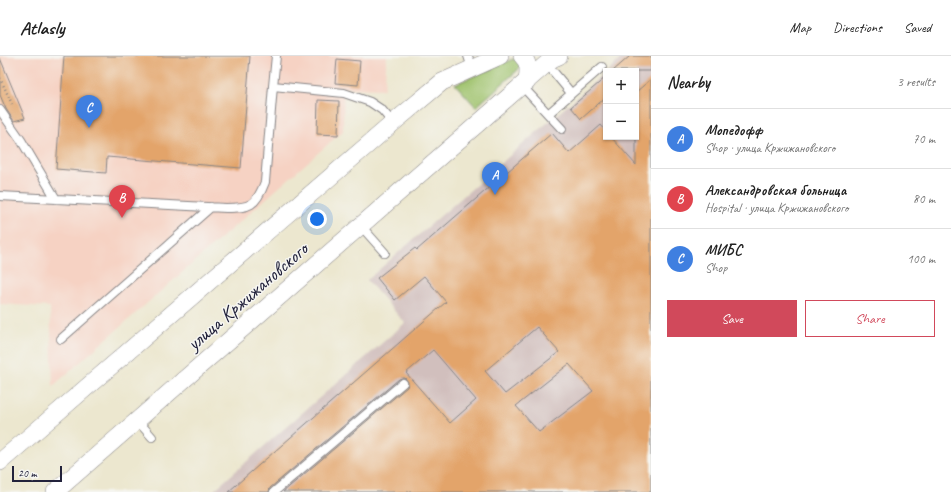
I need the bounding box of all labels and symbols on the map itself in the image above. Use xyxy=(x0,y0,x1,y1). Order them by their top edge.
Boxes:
pin: C xyxy=(76,95,102,128)
pin: A xyxy=(482,162,508,195)
pin: B xyxy=(109,185,135,218)
your location xyxy=(307,209,327,229)
street label: улица Кржижановского xyxy=(181,236,315,357)
scale bar xyxy=(12,464,62,483)

